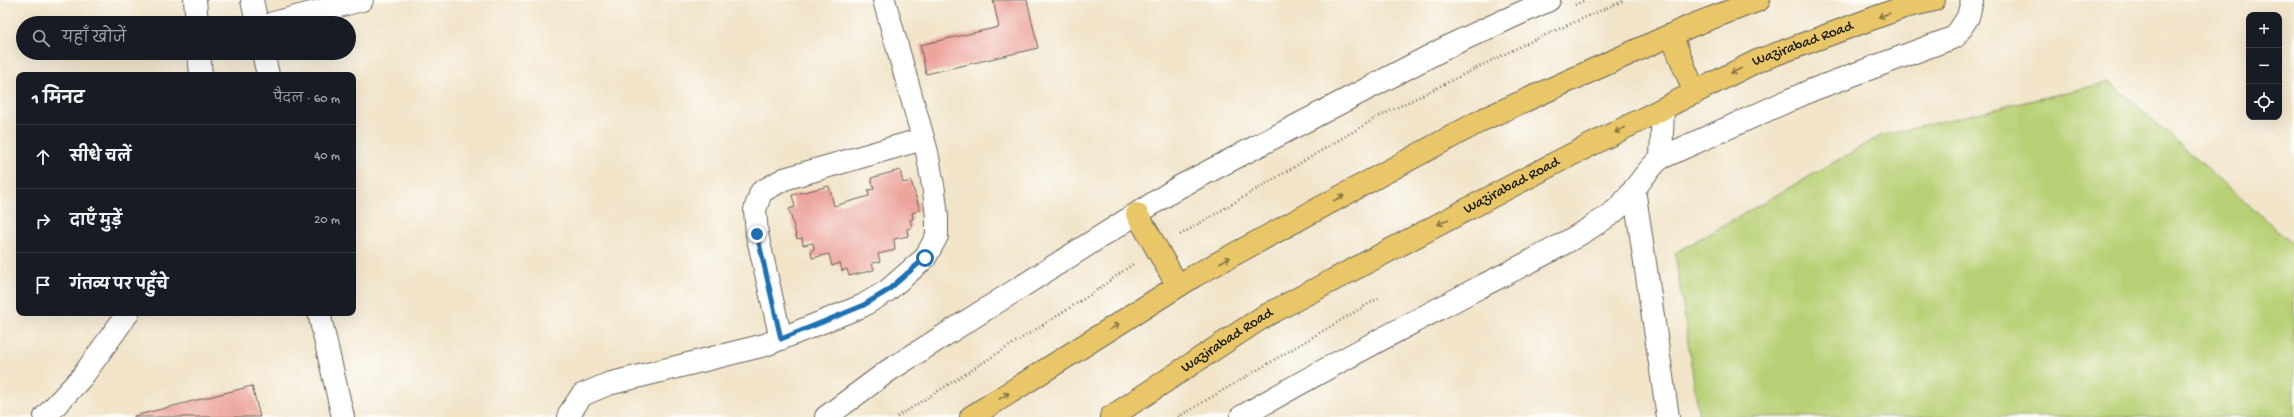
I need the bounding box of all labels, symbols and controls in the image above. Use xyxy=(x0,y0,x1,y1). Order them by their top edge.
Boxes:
one-way arrow xyxy=(1878,11,1890,19)
map controls xyxy=(2246,12,2282,120)
button: + xyxy=(2246,12,2282,48)
search box xyxy=(16,16,356,60)
street label: Wazirabad Road xyxy=(1750,17,1857,71)
icon: search xyxy=(30,27,52,49)
text: यहाँ खोजें xyxy=(62,30,126,48)
button: − xyxy=(2246,48,2282,84)
one-way arrow xyxy=(1731,68,1743,76)
button: locate xyxy=(2246,84,2282,120)
text: 1 मिनट xyxy=(32,90,84,110)
text: पैदल · 60 m xyxy=(273,92,340,107)
one-way arrow xyxy=(1615,127,1627,135)
icon: ahead xyxy=(32,146,54,168)
text: सीधे चलें xyxy=(70,149,131,167)
text: 40 m xyxy=(314,149,340,164)
street label: Wazirabad Road xyxy=(1461,153,1564,219)
one-way arrow xyxy=(1333,193,1345,201)
icon: right xyxy=(32,210,54,232)
text: दाएँ मुड़ें xyxy=(70,213,122,231)
text: 20 m xyxy=(314,213,340,228)
one-way arrow xyxy=(1437,219,1449,227)
route end xyxy=(748,225,766,243)
route start xyxy=(916,249,934,267)
one-way arrow xyxy=(1219,255,1231,263)
icon: arrive xyxy=(32,274,54,296)
text: गंतव्य पर पहुँचे xyxy=(70,277,168,295)
street label: Wazirabad Road xyxy=(1178,304,1277,377)
one-way arrow xyxy=(1108,323,1119,331)
one-way arrow xyxy=(998,392,1010,400)

